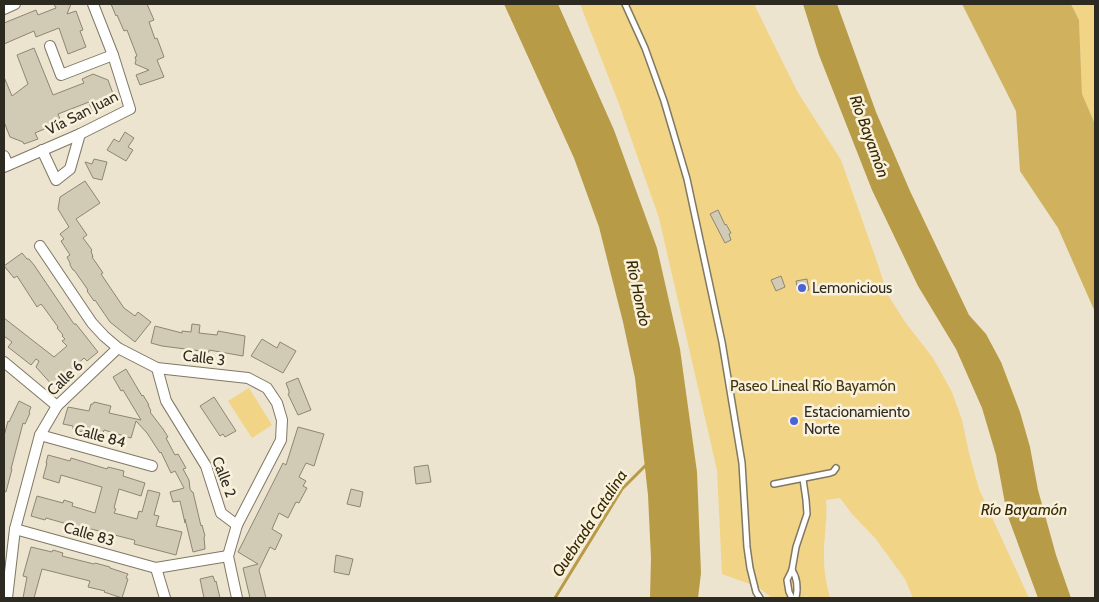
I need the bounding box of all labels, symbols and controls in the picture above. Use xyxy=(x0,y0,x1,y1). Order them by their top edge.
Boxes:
street label: Vía San Juan xyxy=(43,87,121,139)
water label: Río Bayamón xyxy=(846,92,893,180)
water label: Río Hondo xyxy=(622,258,655,328)
place label: Lemonicious xyxy=(812,279,892,297)
marker: Lemonicious xyxy=(796,282,808,294)
street label: Calle 3 xyxy=(182,346,226,370)
street label: Calle 6 xyxy=(43,357,87,399)
park label: Paseo Lineal Río Bayamón xyxy=(730,377,896,395)
place label: Estacionamiento Norte xyxy=(804,403,910,438)
marker: Estacionamiento Norte xyxy=(788,415,800,427)
street label: Calle 84 xyxy=(72,421,128,452)
street label: Calle 2 xyxy=(208,454,240,500)
water label: Quebrada Catalina xyxy=(548,466,631,580)
water label: Río Bayamón xyxy=(981,500,1067,519)
street label: Calle 83 xyxy=(62,518,116,550)

